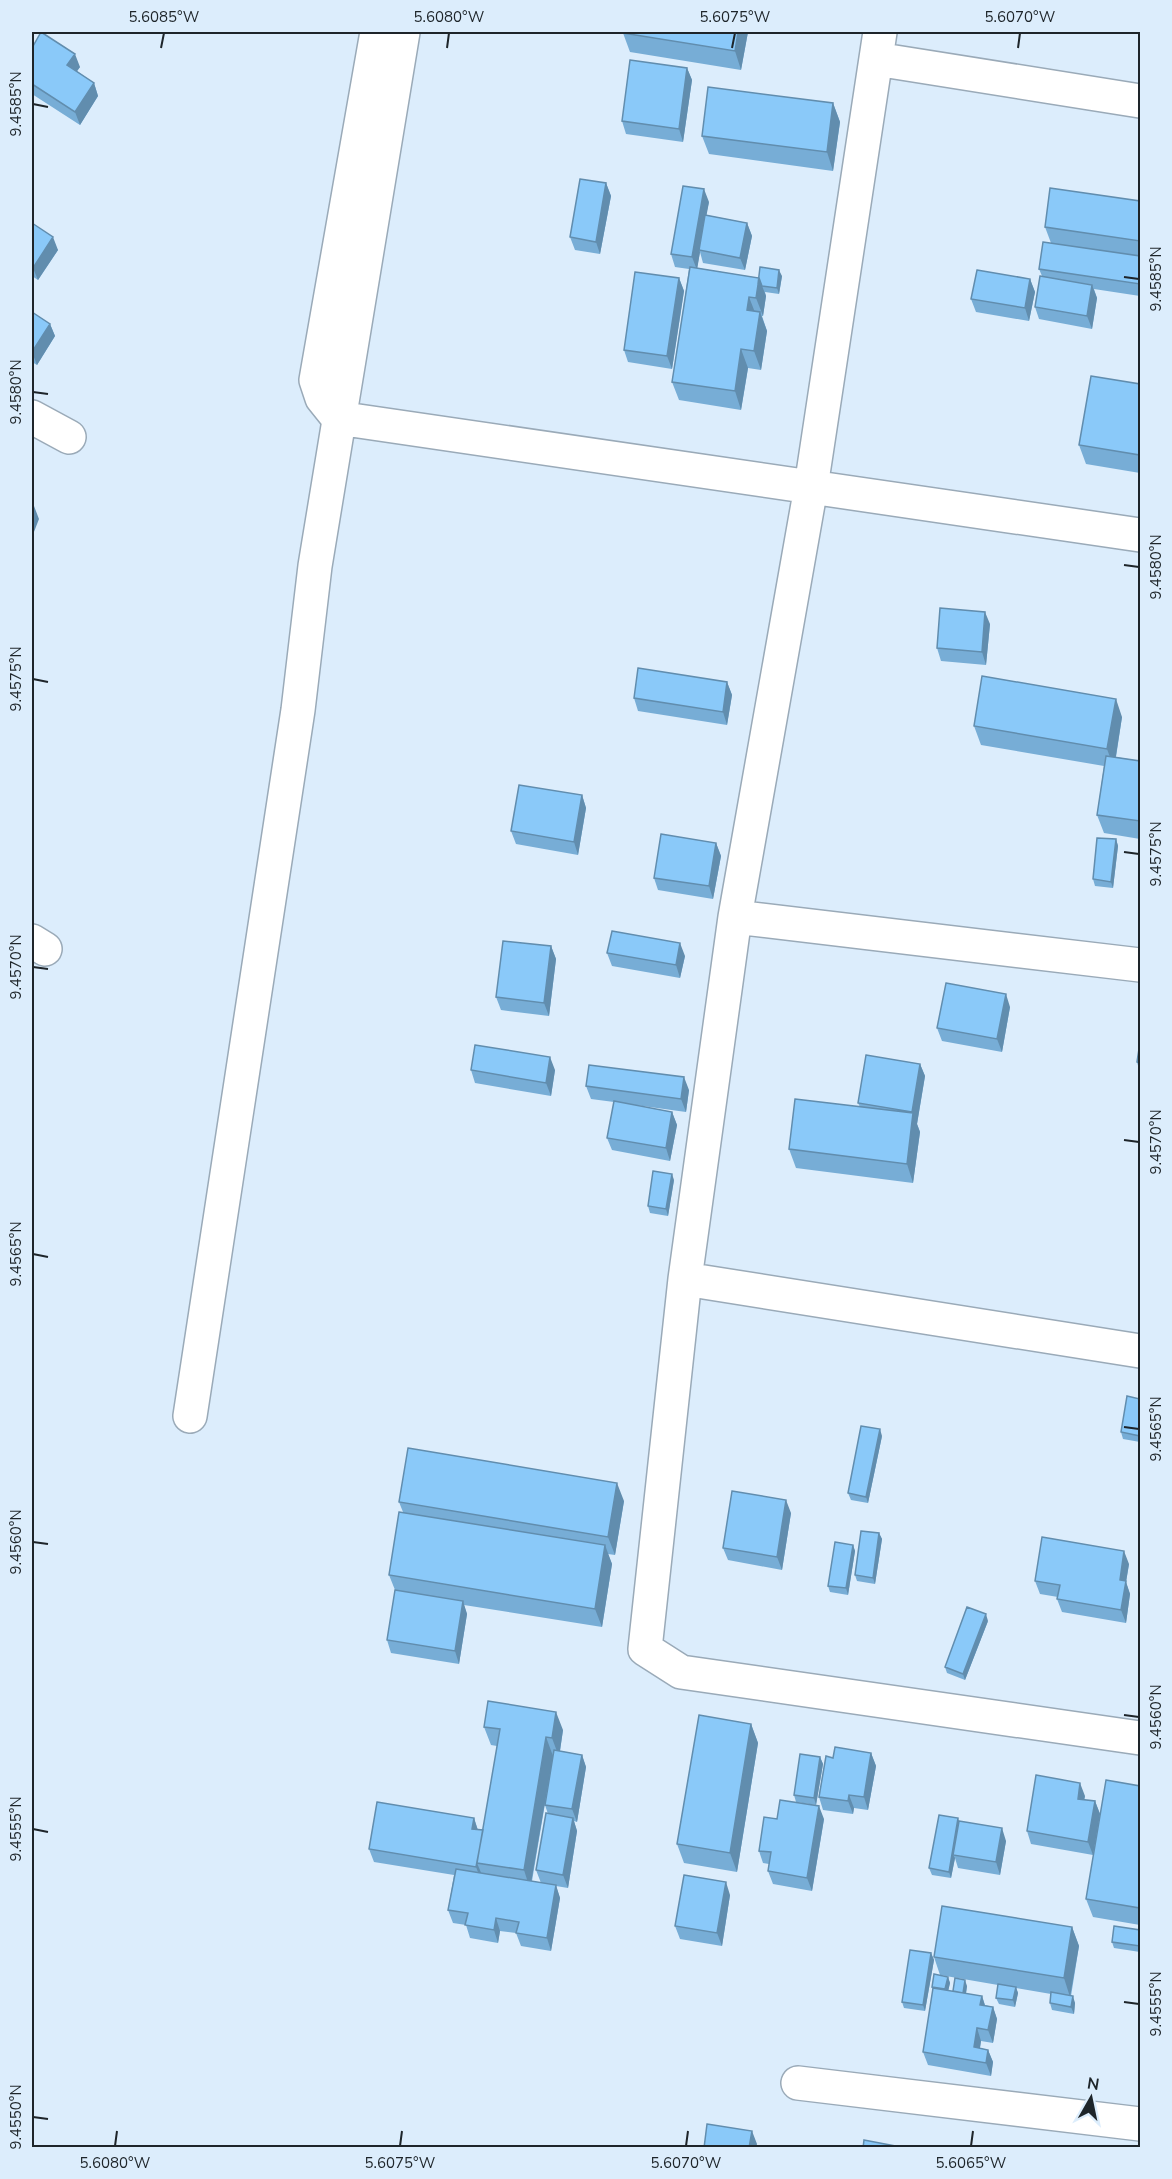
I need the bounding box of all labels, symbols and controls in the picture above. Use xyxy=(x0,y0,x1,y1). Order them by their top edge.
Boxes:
text: 5.6085°W xyxy=(129,7,200,27)
text: 5.6080°W xyxy=(414,7,485,27)
text: 5.6075°W xyxy=(700,7,771,27)
text: 5.6070°W xyxy=(985,7,1056,27)
text: 9.4585°N xyxy=(6,71,26,137)
text: 9.4585°N xyxy=(1146,246,1166,312)
text: 9.4580°N xyxy=(6,359,26,425)
text: 9.4580°N xyxy=(1146,534,1166,600)
text: 9.4575°N xyxy=(6,646,26,712)
text: 9.4575°N xyxy=(1146,821,1166,887)
text: 9.4570°N xyxy=(6,934,26,1000)
text: 9.4570°N xyxy=(1146,1109,1166,1175)
text: 9.4565°N xyxy=(6,1221,26,1287)
text: 9.4565°N xyxy=(1146,1396,1166,1462)
text: 9.4560°N xyxy=(6,1509,26,1575)
text: 9.4560°N xyxy=(1146,1684,1166,1750)
text: 9.4555°N xyxy=(6,1796,26,1862)
text: 9.4555°N xyxy=(1146,1971,1166,2037)
north arrow xyxy=(1061,2068,1121,2128)
text: N xyxy=(1086,2072,1101,2096)
text: 9.4550°N xyxy=(6,2084,26,2150)
text: 5.6080°W xyxy=(80,2153,151,2173)
text: 5.6075°W xyxy=(365,2153,436,2173)
text: 5.6070°W xyxy=(651,2153,722,2173)
text: 5.6065°W xyxy=(936,2153,1007,2173)

